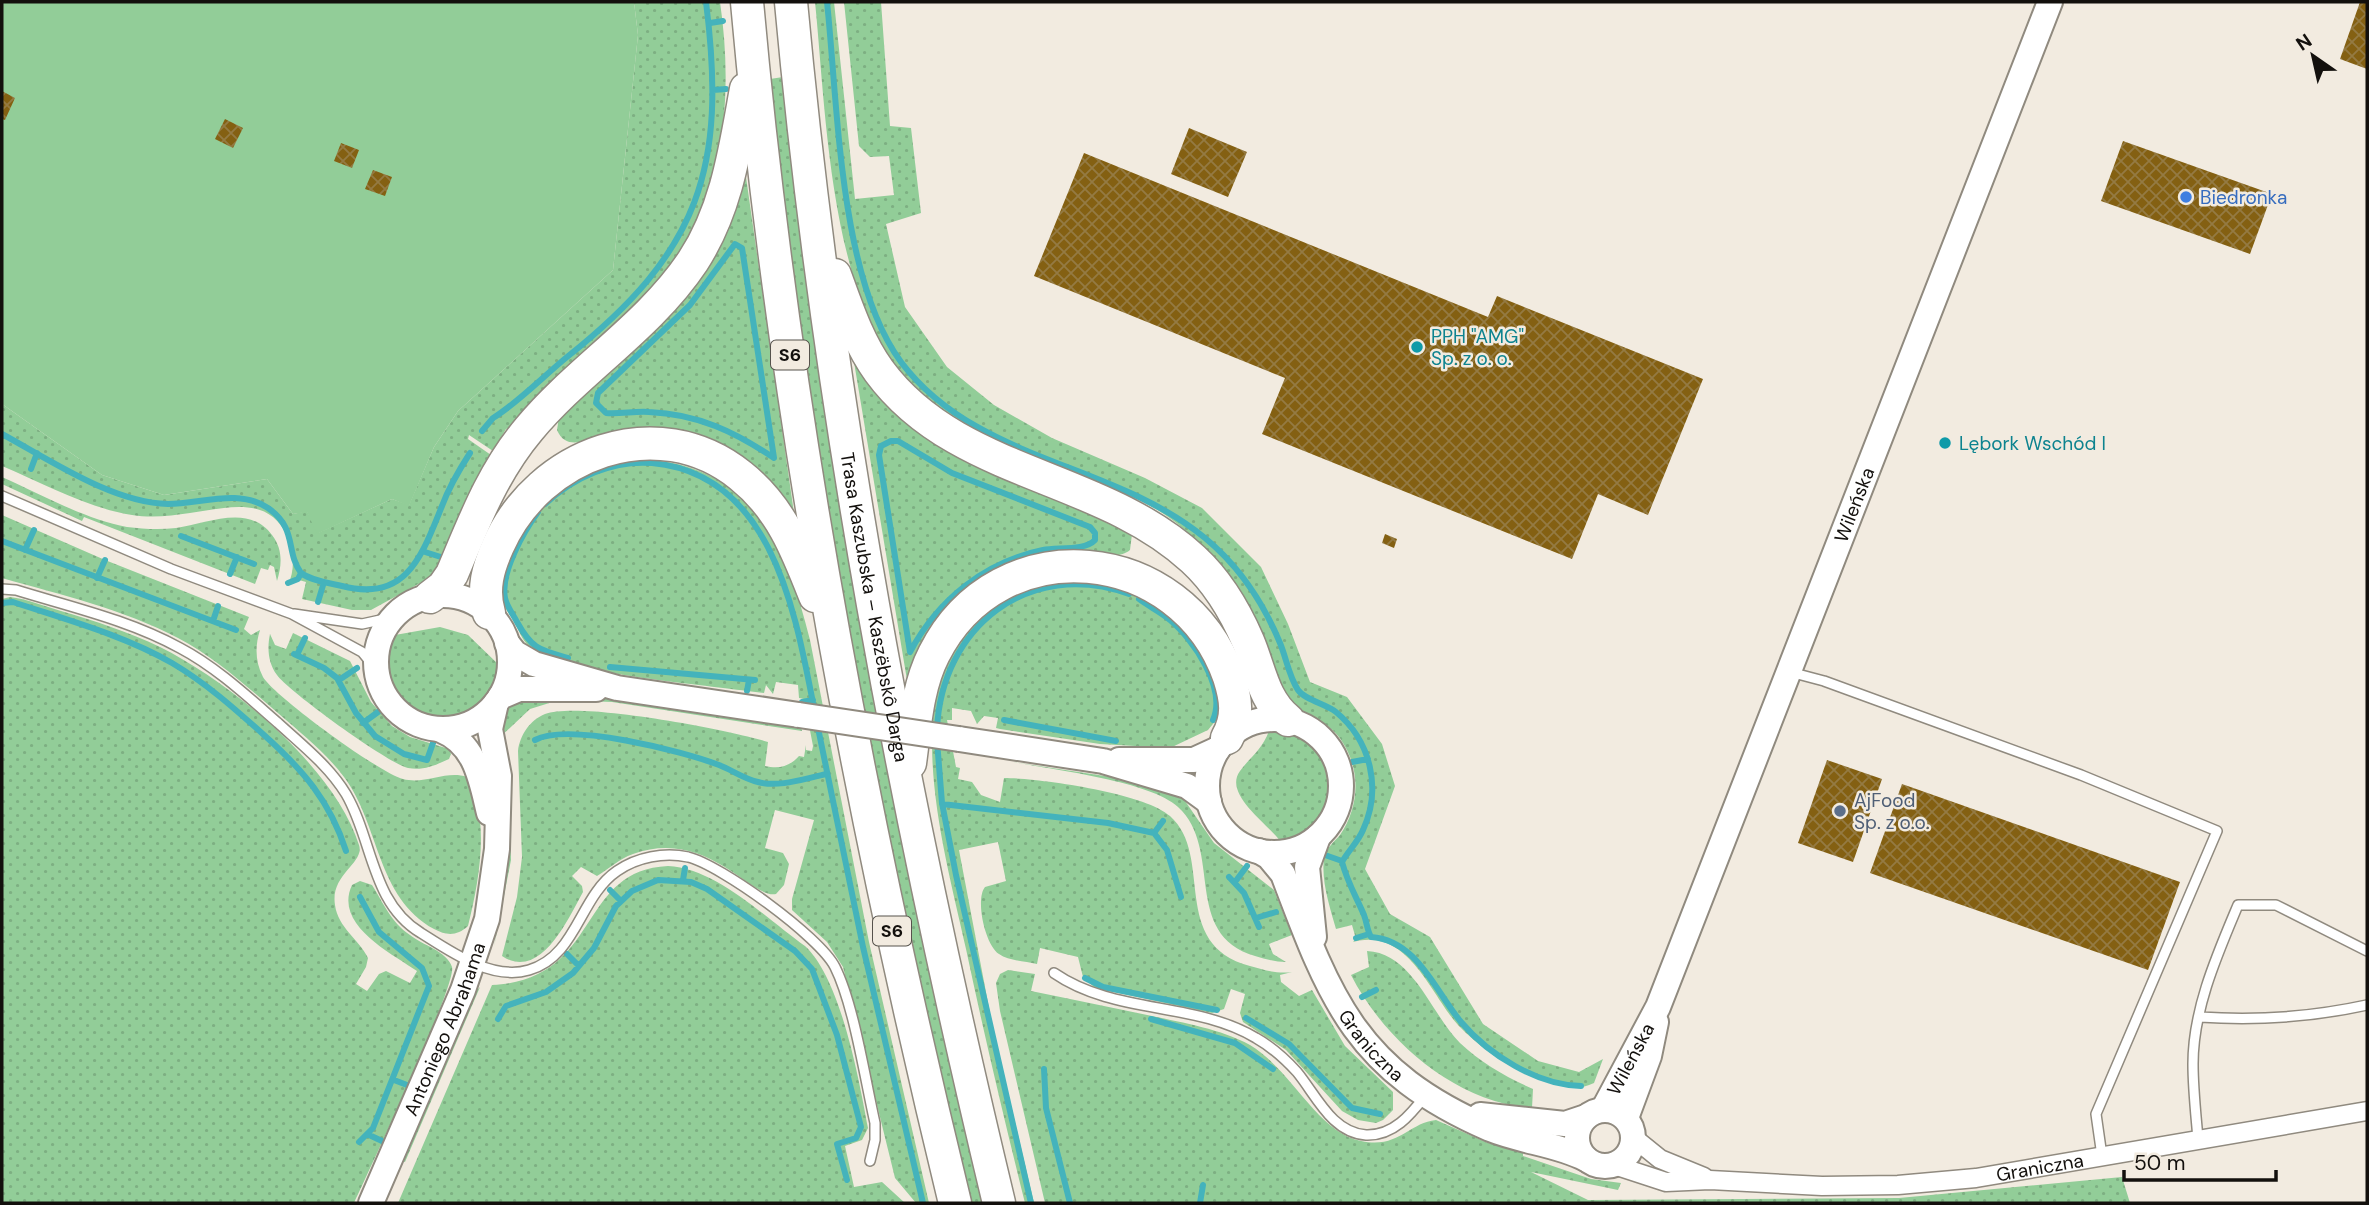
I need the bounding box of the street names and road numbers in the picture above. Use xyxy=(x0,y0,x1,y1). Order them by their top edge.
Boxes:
road number: S6 xyxy=(771,340,809,370)
street label: Trasa Kaszubska – Kaszëbskô Darga xyxy=(835,450,914,764)
street label: Wileńska xyxy=(1829,464,1880,546)
road number: S6 xyxy=(873,916,911,946)
street label: Antoniego Abrahama xyxy=(398,939,491,1120)
street label: Graniczna xyxy=(1333,1005,1409,1087)
street label: Wileńska xyxy=(1601,1019,1660,1100)
street label: Graniczna xyxy=(1994,1148,2085,1187)

